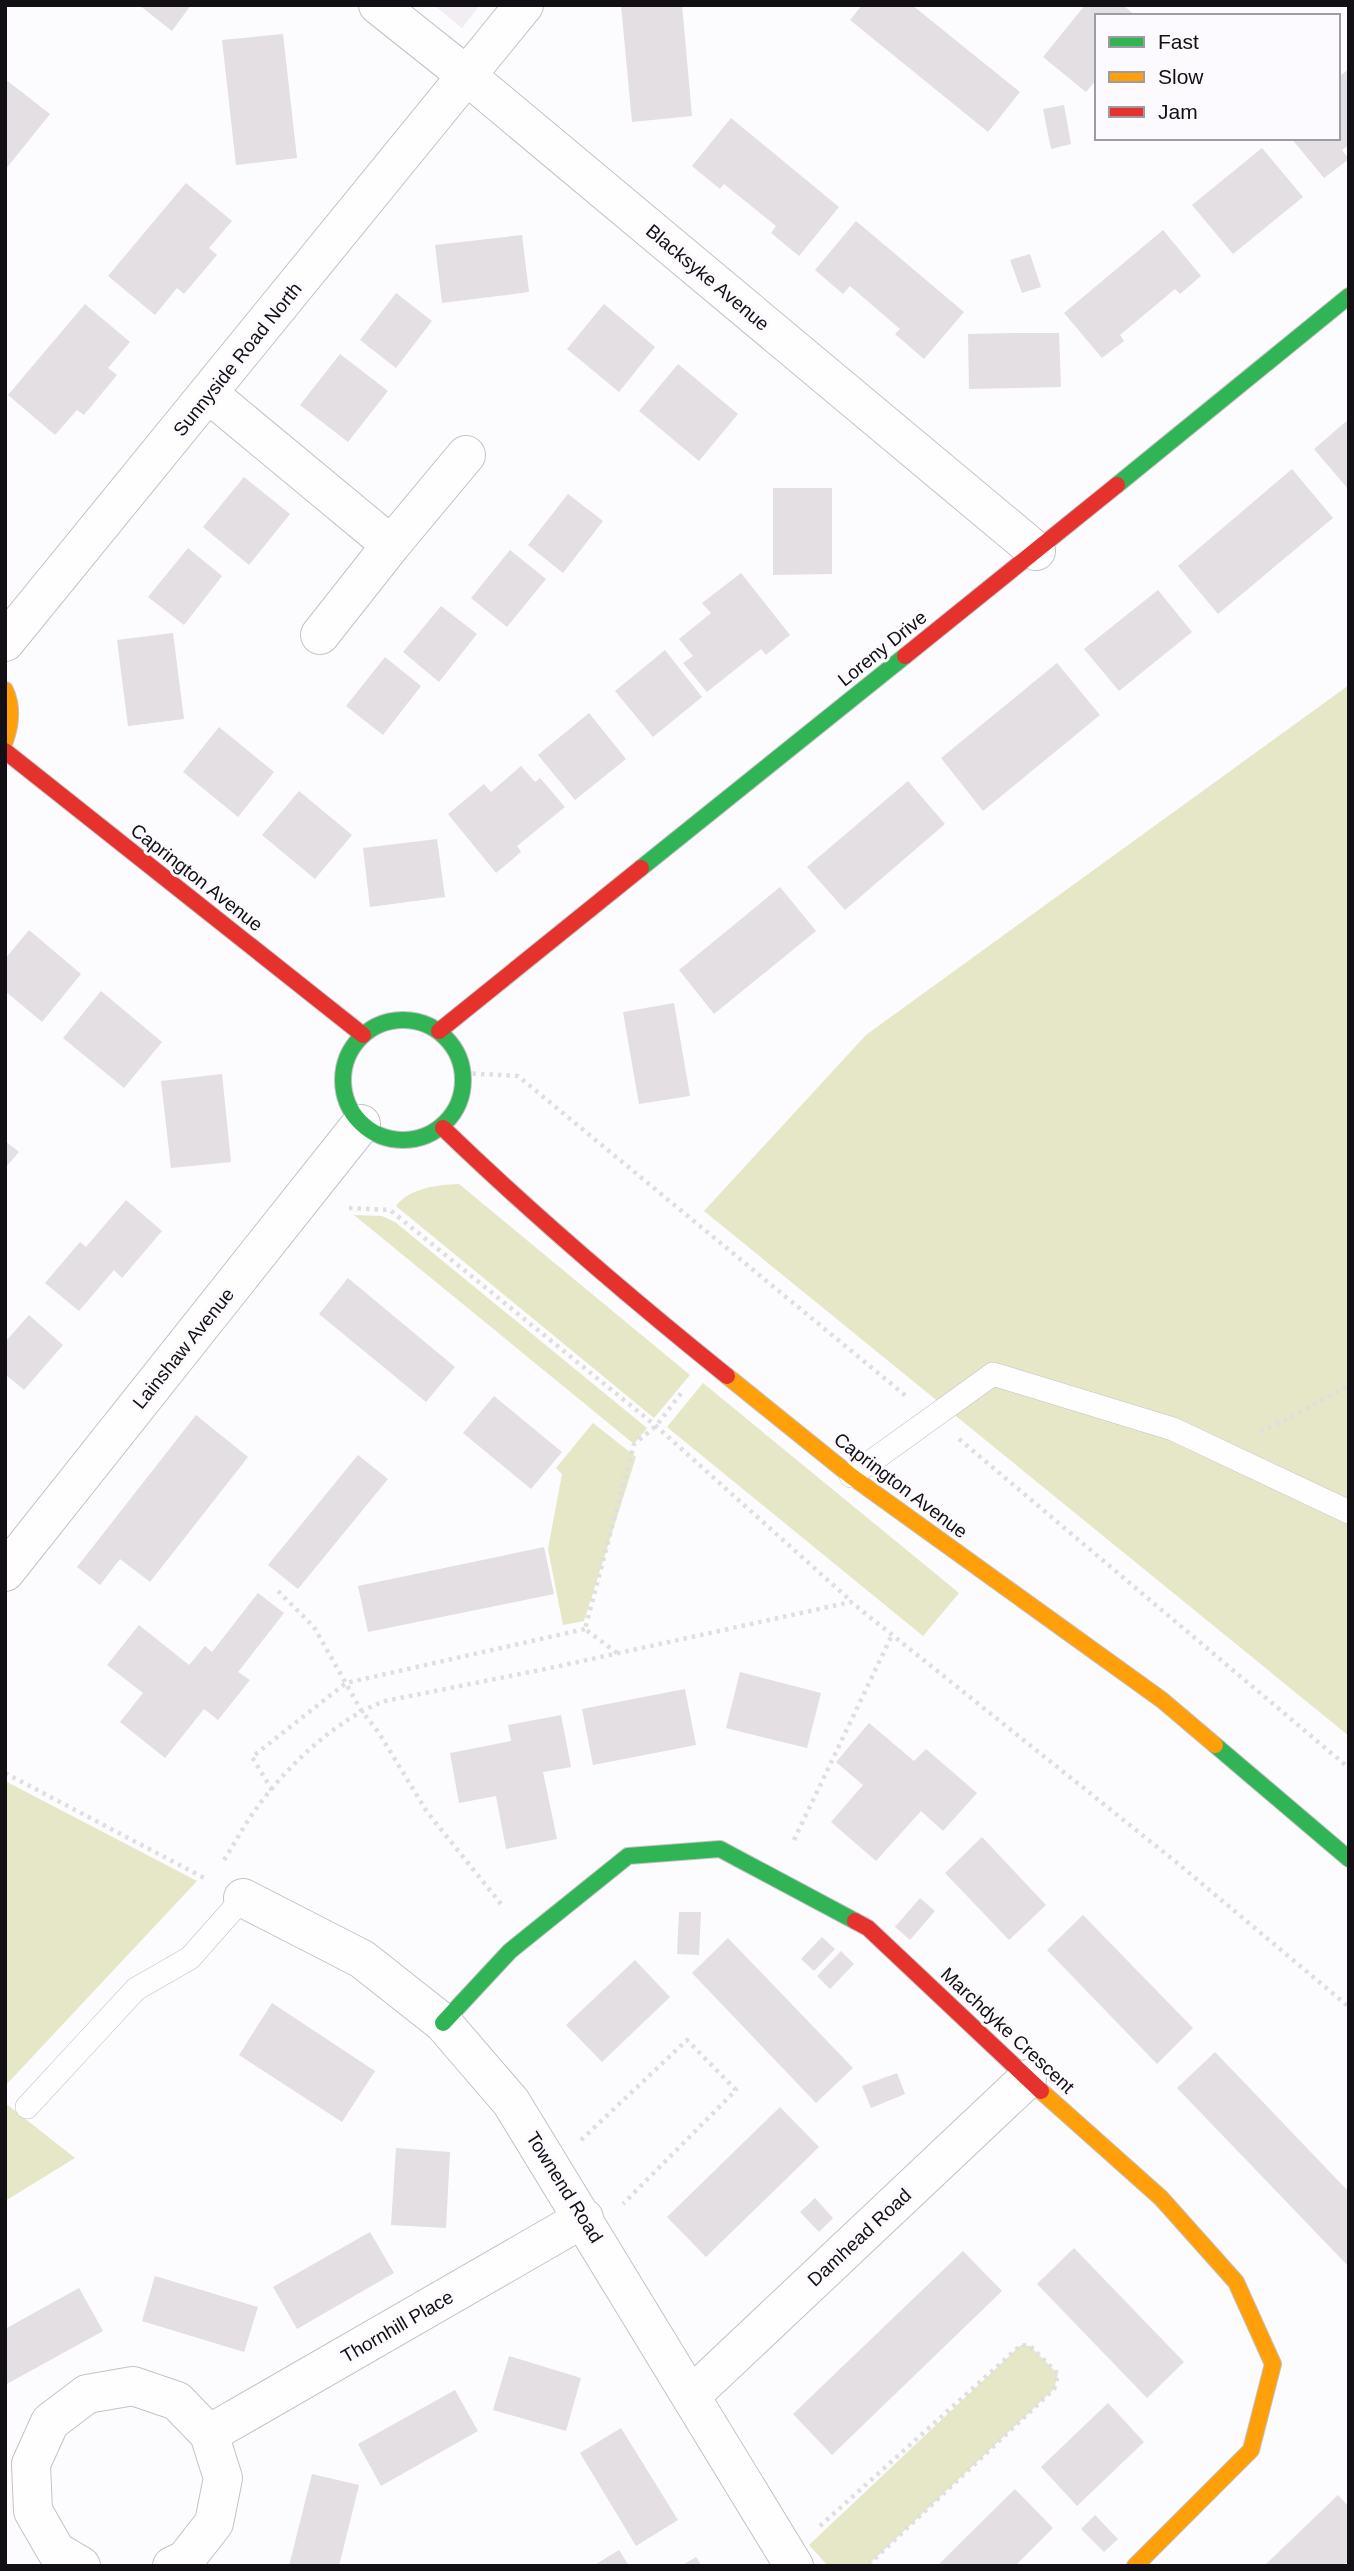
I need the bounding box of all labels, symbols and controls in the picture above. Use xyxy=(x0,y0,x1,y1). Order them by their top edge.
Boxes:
legend xyxy=(1095,14,1340,140)
text: Fast xyxy=(1158,30,1199,53)
text: Slow xyxy=(1158,65,1204,88)
text: Jam xyxy=(1158,100,1198,123)
street label: Blacksyke Avenue xyxy=(642,220,773,335)
street label: Sunnyside Road North xyxy=(169,278,306,440)
street label: Loreny Drive xyxy=(834,606,931,690)
street label: Caprington Avenue xyxy=(127,819,267,935)
street label: Lainshaw Avenue xyxy=(128,1284,238,1413)
street label: Caprington Avenue xyxy=(830,1428,971,1542)
street label: Marchdyke Crescent xyxy=(937,1963,1079,2098)
street label: Townend Road xyxy=(522,2128,607,2247)
street label: Damhead Road xyxy=(804,2184,915,2290)
street label: Thornhill Place xyxy=(338,2286,457,2367)

